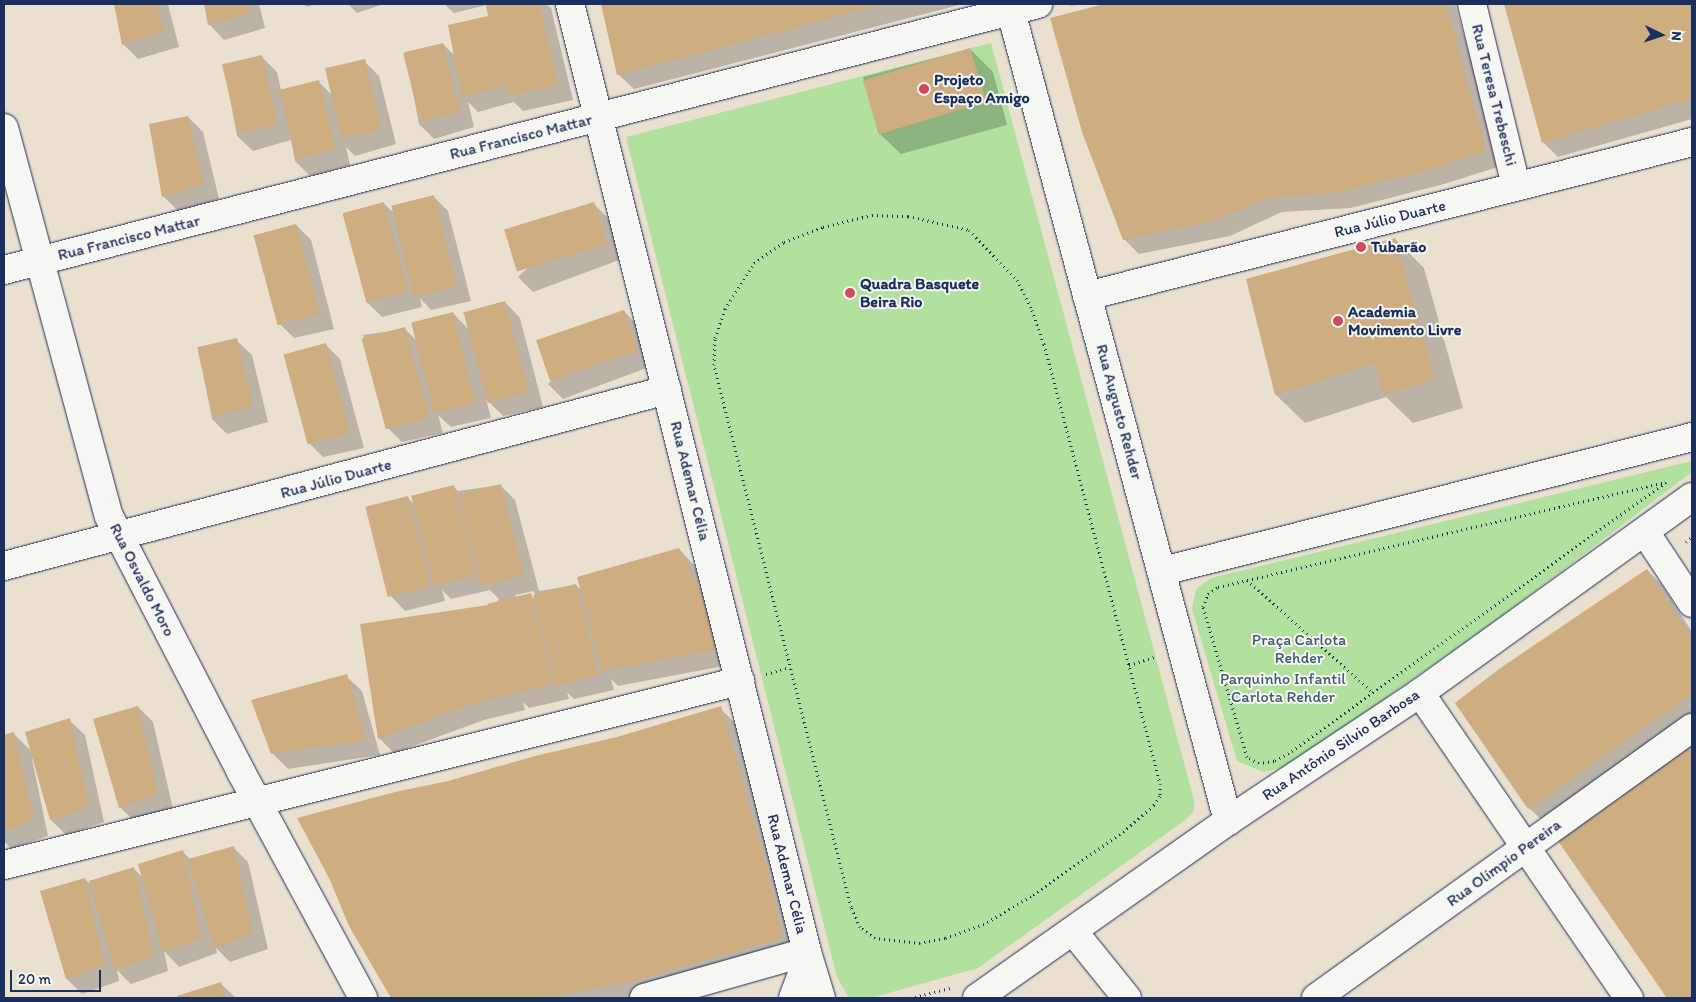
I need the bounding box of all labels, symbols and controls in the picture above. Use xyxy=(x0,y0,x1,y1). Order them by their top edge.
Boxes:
north arrow xyxy=(1636,10,1686,60)
street label: Rua Teresa Trebeschi xyxy=(1467,23,1521,167)
text: N xyxy=(1668,31,1685,41)
place label: Projeto Espaço Amigo xyxy=(934,70,1029,108)
marker: Projeto Espaço Amigo xyxy=(918,83,930,95)
street label: Rua Francisco Mattar xyxy=(448,110,594,164)
street label: Rua Júlio Duarte xyxy=(1332,196,1448,242)
street label: Rua Francisco Mattar xyxy=(56,211,202,265)
place label: Tubarão xyxy=(1371,237,1426,257)
marker: Tubarão xyxy=(1355,241,1367,253)
place label: Quadra Basquete Beira Rio xyxy=(860,274,979,312)
marker: Quadra Basquete Beira Rio xyxy=(844,287,856,299)
place label: Academia Movimento Livre xyxy=(1348,302,1461,340)
marker: Academia Movimento Livre xyxy=(1332,315,1344,327)
street label: Rua Augusto Rehder xyxy=(1092,342,1146,482)
street label: Rua Ademar Célia xyxy=(666,420,714,542)
street label: Rua Júlio Duarte xyxy=(278,455,394,503)
street label: Rua Osvaldo Moro xyxy=(105,520,179,640)
park label: Praça Carlota Rehder xyxy=(1252,630,1346,668)
park label: Parquinho Infantil Carlota Rehder xyxy=(1220,669,1346,707)
street label: Rua Antônio Silvio Barbosa xyxy=(1258,685,1424,805)
street label: Rua Ademar Célia xyxy=(763,813,811,935)
street label: Rua Olímpio Pereira xyxy=(1443,815,1565,911)
scale bar xyxy=(12,960,104,992)
text: 20 m xyxy=(18,970,51,988)

